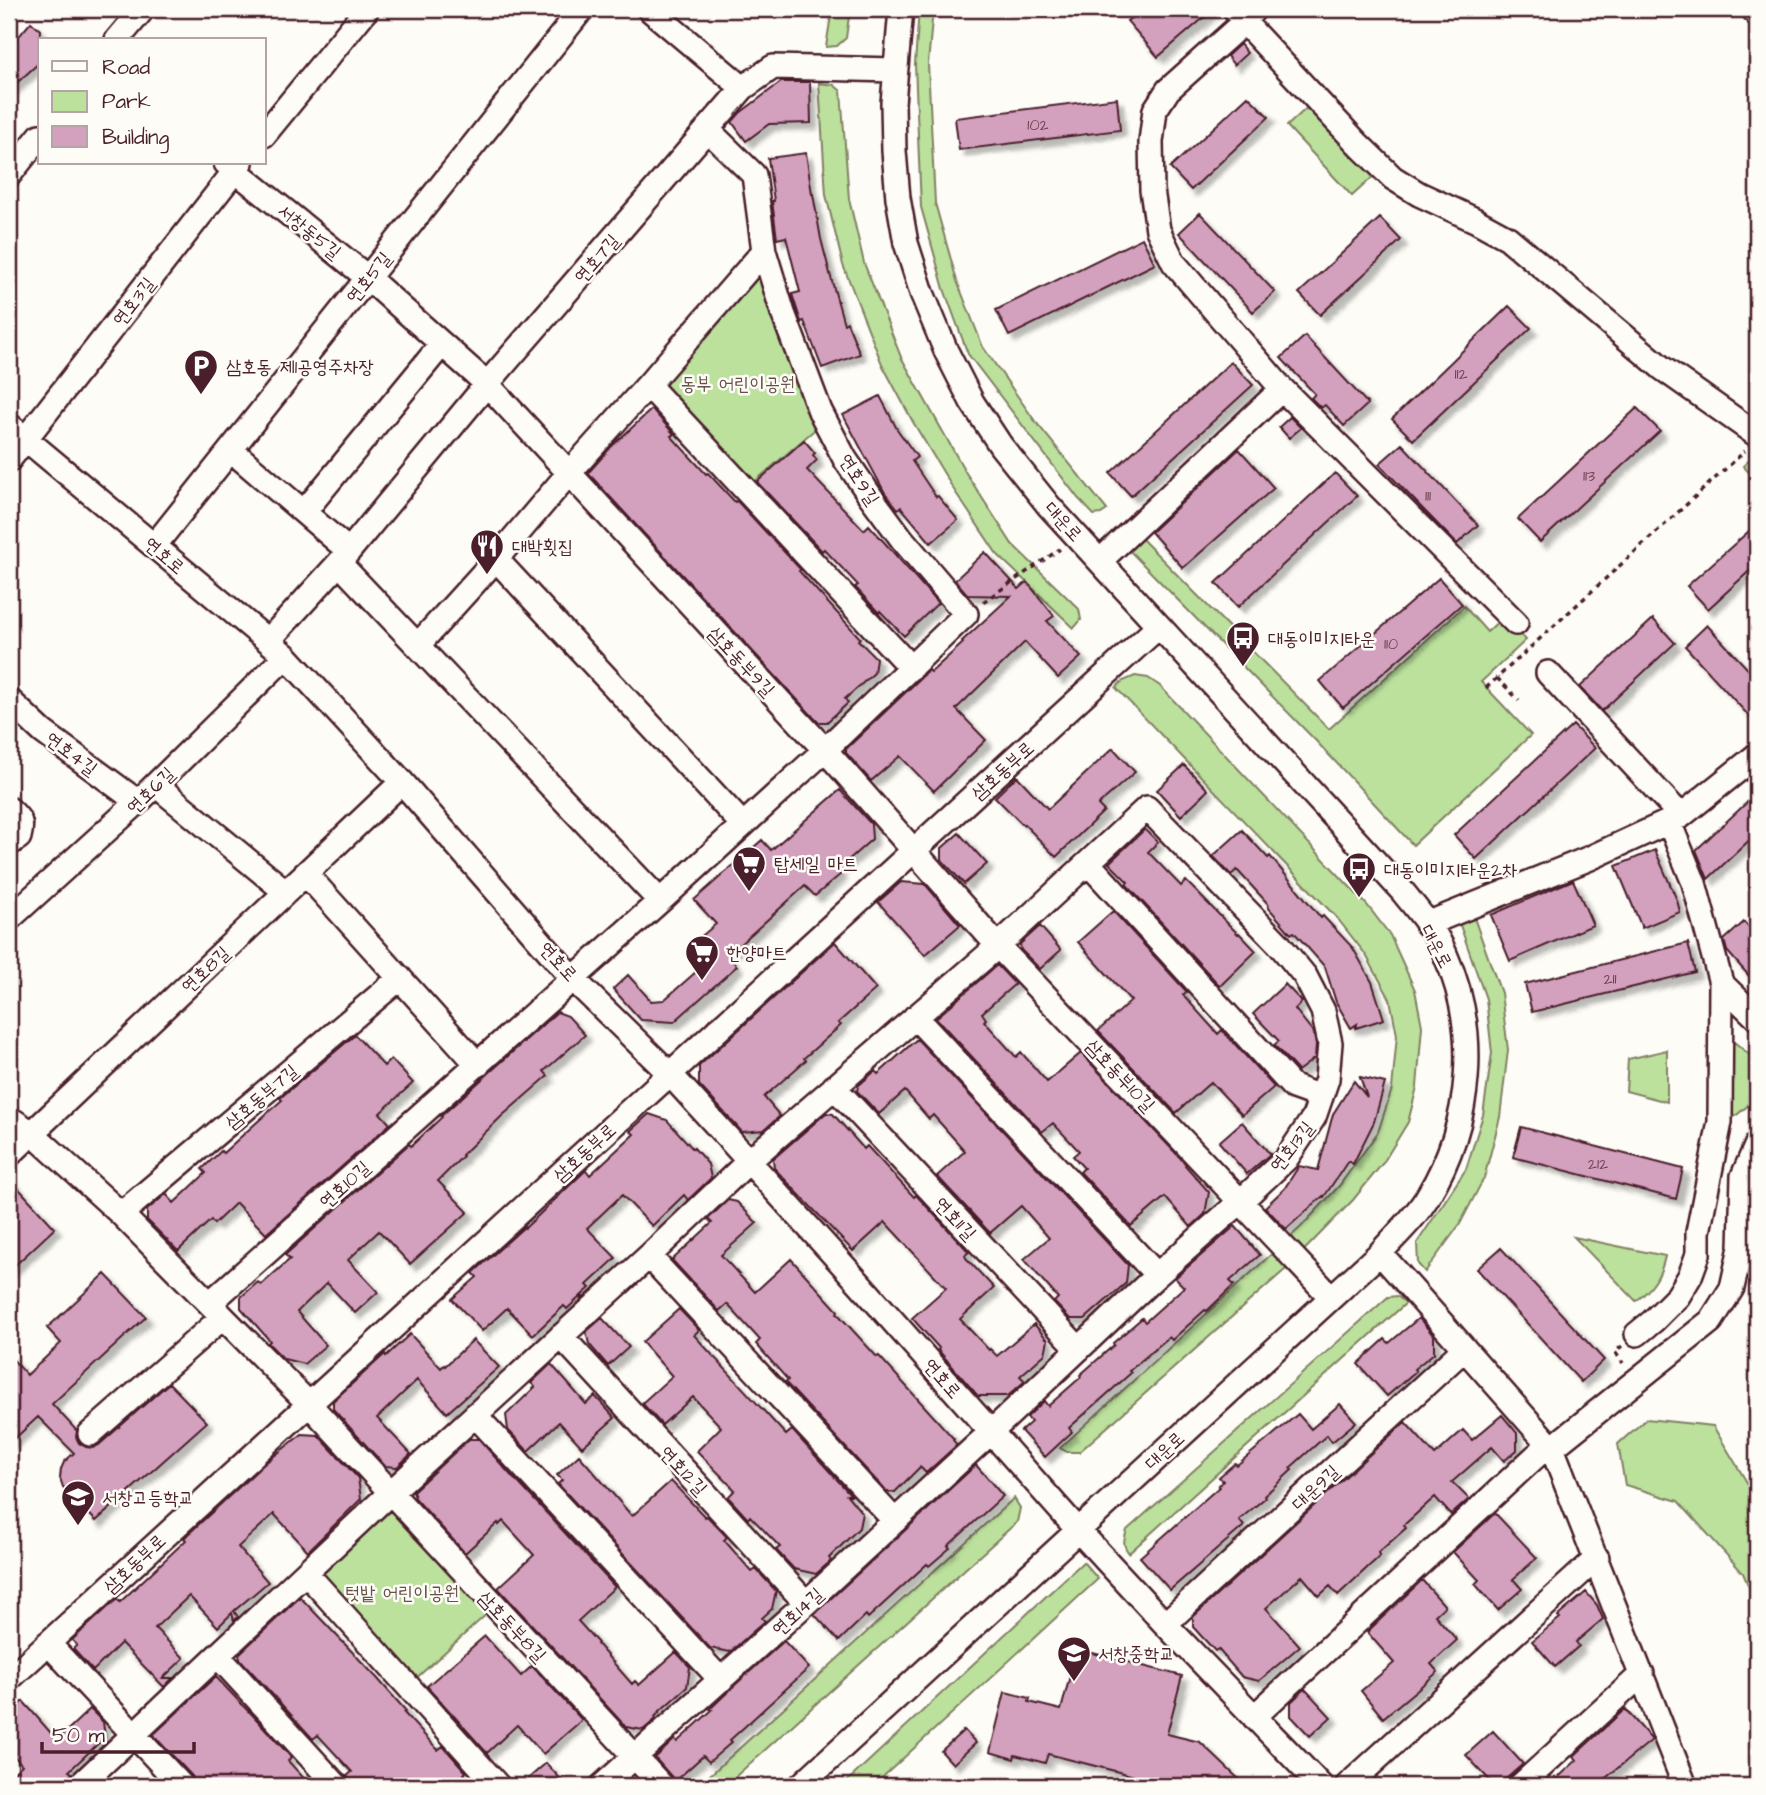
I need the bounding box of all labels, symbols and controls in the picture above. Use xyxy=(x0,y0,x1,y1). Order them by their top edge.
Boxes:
legend xyxy=(38,38,266,164)
text: Road xyxy=(102,53,150,82)
text: Park xyxy=(102,87,151,116)
house number: 102 xyxy=(1027,114,1049,136)
text: Building xyxy=(102,123,170,154)
street label: 서창동5길 xyxy=(272,198,347,266)
street label: 연호7길 xyxy=(568,228,626,290)
street label: 연호5길 xyxy=(340,246,398,309)
street label: 연호3길 xyxy=(106,272,162,332)
parking icon: 삼호동 제1공영주차장 xyxy=(182,347,220,396)
place label: 삼호동 제1공영주차장 xyxy=(226,354,374,381)
house number: 112 xyxy=(1454,363,1468,385)
park label: 동부 어린이공원 xyxy=(681,371,795,398)
street label: 연호9길 xyxy=(832,449,886,511)
house number: 113 xyxy=(1583,465,1595,487)
house number: 111 xyxy=(1425,485,1431,507)
street label: 대운로 xyxy=(1038,496,1088,548)
restaurant icon: 대박횟집 xyxy=(468,527,506,576)
street label: 연호로 xyxy=(138,531,190,581)
place label: 대박횟집 xyxy=(512,534,573,561)
bus stop icon: 대동이미지타운 xyxy=(1224,619,1262,668)
street label: 삼호동부9길 xyxy=(701,621,781,703)
place label: 대동이미지타운 xyxy=(1268,626,1375,653)
house number: 110 xyxy=(1384,633,1398,655)
street label: 연호4길 xyxy=(39,726,103,783)
street label: 삼호동부로 xyxy=(966,736,1040,807)
street label: 연호6길 xyxy=(121,761,181,821)
supermarket icon: 탑세일 마트 xyxy=(730,844,768,893)
bus stop icon: 대동이미지타운2차 xyxy=(1340,850,1378,899)
place label: 탑세일 마트 xyxy=(774,851,858,878)
place label: 대동이미지타운2차 xyxy=(1384,857,1517,884)
street label: 대운로 xyxy=(1413,920,1458,973)
supermarket icon: 한양마트 xyxy=(683,933,721,982)
street label: 연호로 xyxy=(533,936,583,988)
street label: 연호8길 xyxy=(176,940,237,1000)
place label: 한양마트 xyxy=(726,940,787,967)
house number: 211 xyxy=(1603,968,1617,990)
street label: 삼호동부10길 xyxy=(1079,1034,1161,1118)
street label: 삼호동부7길 xyxy=(220,1058,304,1136)
street label: 연호13길 xyxy=(1264,1116,1321,1178)
street label: 삼호동부로 xyxy=(548,1118,622,1189)
house number: 212 xyxy=(1588,1153,1608,1175)
street label: 연호10길 xyxy=(314,1155,376,1215)
street label: 연호11길 xyxy=(928,1191,982,1247)
street label: 연호로 xyxy=(917,1353,967,1405)
street label: 대운로 xyxy=(1139,1426,1191,1477)
street label: 연호12길 xyxy=(653,1440,713,1502)
street label: 대운9길 xyxy=(1286,1459,1346,1517)
school or university icon: 서창고등학교 xyxy=(59,1478,97,1527)
place label: 서창고등학교 xyxy=(102,1485,194,1512)
street label: 삼호동부로 xyxy=(98,1528,172,1600)
park label: 텃밭 어린이공원 xyxy=(345,1580,459,1607)
street label: 연호14길 xyxy=(766,1582,830,1643)
street label: 삼호동부8길 xyxy=(472,1585,552,1669)
school or university icon: 서창중학교 xyxy=(1055,1634,1093,1683)
place label: 서창중학교 xyxy=(1098,1641,1174,1668)
scale bar xyxy=(42,1711,194,1755)
text: 50 m xyxy=(52,1721,106,1750)

